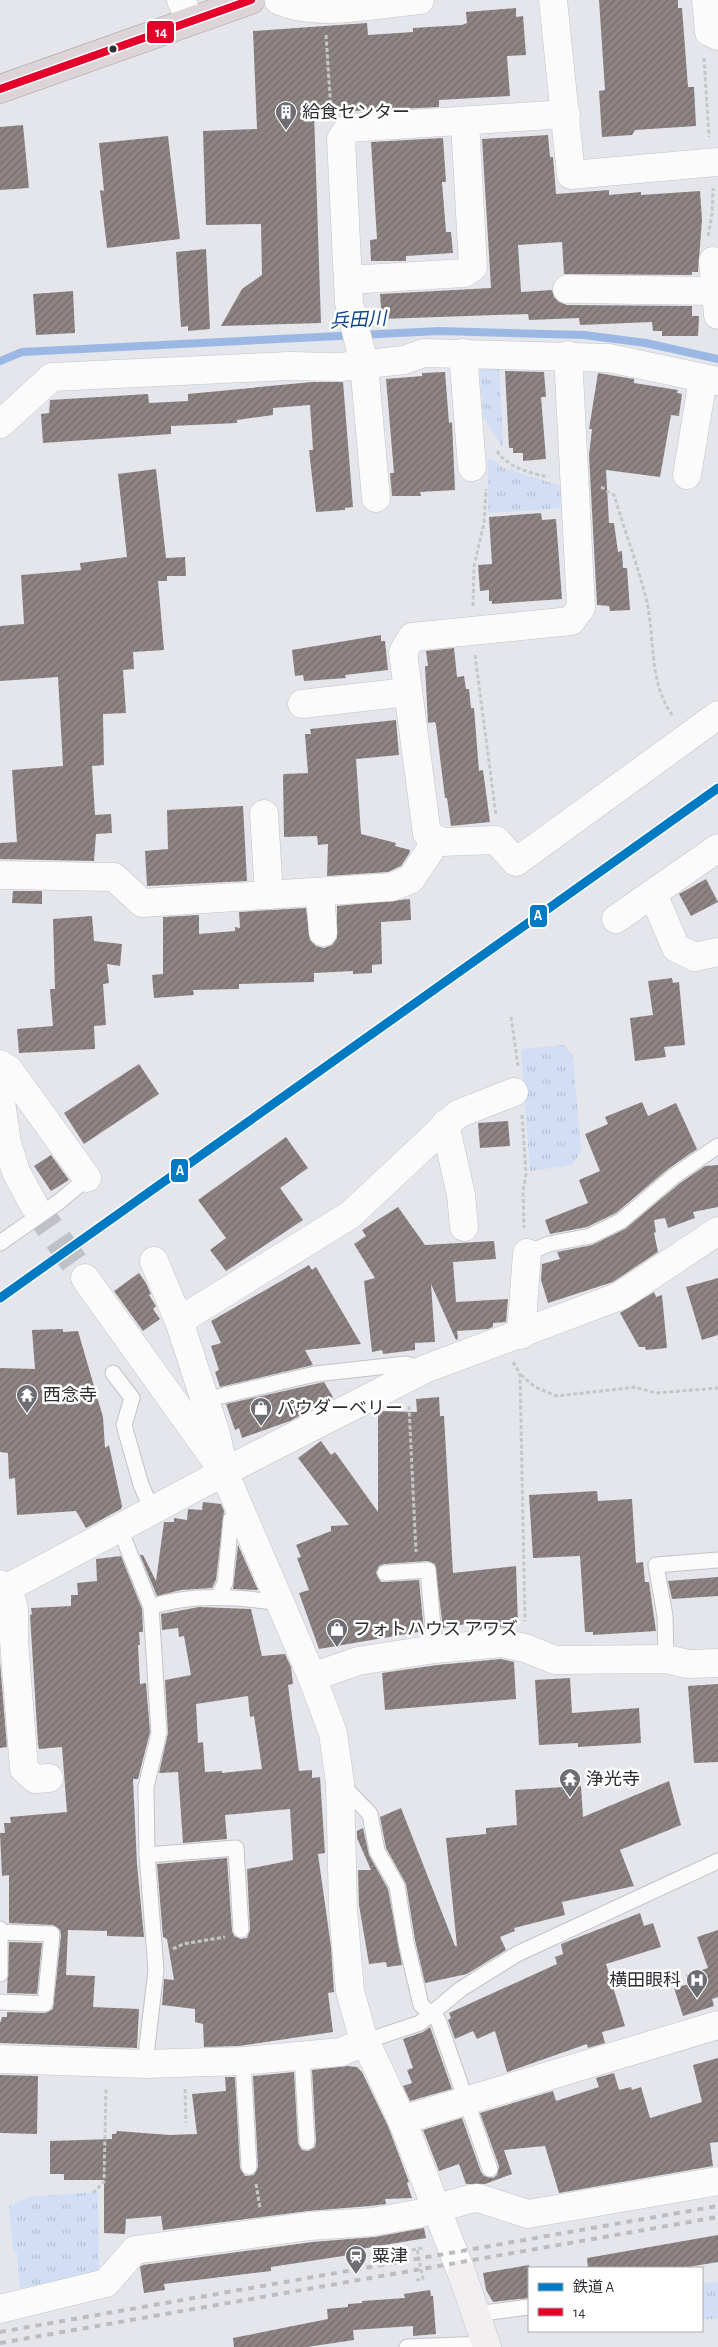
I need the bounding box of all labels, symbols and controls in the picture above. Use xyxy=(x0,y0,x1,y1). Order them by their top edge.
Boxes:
line badge: 14 xyxy=(146,20,175,44)
text: 14 xyxy=(155,26,167,40)
unlabelled marker xyxy=(108,44,118,54)
building icon: 給食センター xyxy=(274,100,298,131)
place label: 給食センター xyxy=(302,102,410,122)
water label: 兵田川 xyxy=(329,308,389,331)
line badge: A xyxy=(529,904,548,928)
text: A xyxy=(534,909,543,923)
line badge: A xyxy=(170,1158,189,1183)
text: A xyxy=(176,1164,185,1178)
temple icon: 西念寺 xyxy=(15,1383,39,1414)
place label: 西念寺 xyxy=(43,1386,97,1405)
shop icon: パウダーベリー xyxy=(249,1396,273,1427)
place label: パウダーベリー xyxy=(277,1398,403,1418)
shop icon: フォトハウス アワズ xyxy=(325,1617,349,1648)
place label: フォトハウス アワズ xyxy=(353,1619,518,1639)
temple icon: 浄光寺 xyxy=(558,1767,582,1798)
place label: 浄光寺 xyxy=(586,1770,640,1789)
hospital icon: 横田眼科 xyxy=(685,1968,709,1999)
place label: 横田眼科 xyxy=(609,1971,681,1990)
station icon: 粟津 xyxy=(344,2244,368,2275)
place label: 粟津 xyxy=(372,2247,408,2266)
legend xyxy=(528,2267,703,2332)
text: 鉄道 A xyxy=(573,2279,614,2295)
text: 14 xyxy=(573,2305,585,2320)

